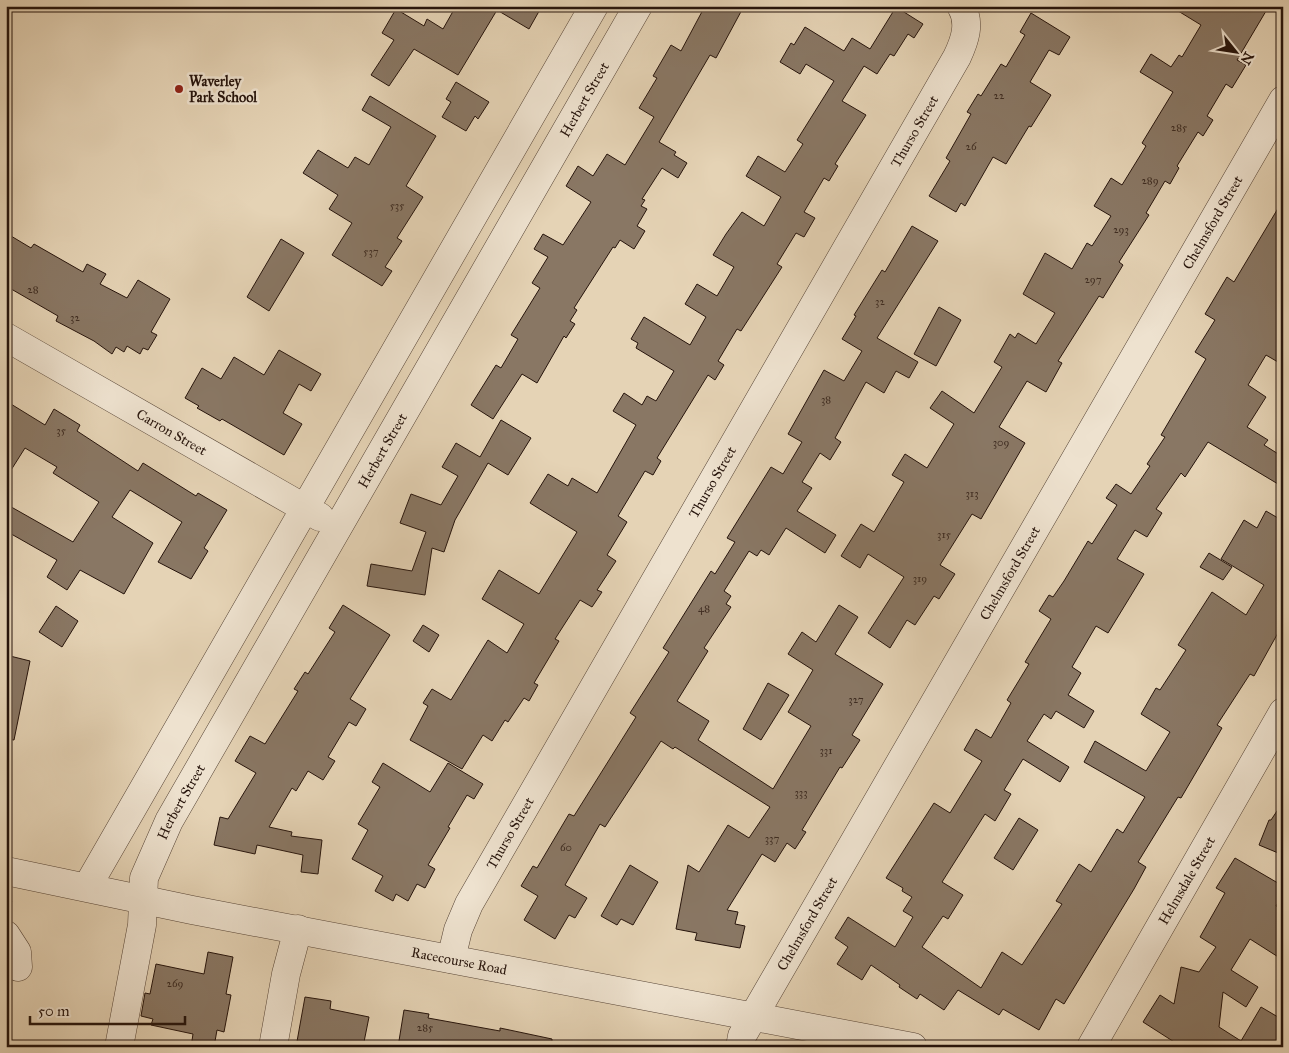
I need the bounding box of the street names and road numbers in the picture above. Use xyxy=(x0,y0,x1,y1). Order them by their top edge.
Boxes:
street label: Herbert Street xyxy=(556,59,613,140)
street label: Thurso Street xyxy=(887,92,942,170)
street label: Chelmsford Street xyxy=(1179,172,1246,272)
street label: Carron Street xyxy=(133,405,210,459)
street label: Herbert Street xyxy=(354,410,411,491)
street label: Thurso Street xyxy=(685,443,739,521)
street label: Chelmsford Street xyxy=(976,523,1043,623)
street label: Herbert Street xyxy=(153,761,209,842)
street label: Thurso Street xyxy=(483,794,537,872)
street label: Helmsdale Street xyxy=(1155,833,1218,928)
street label: Chelmsford Street xyxy=(773,874,841,974)
street label: Racecourse Road xyxy=(410,943,508,978)

